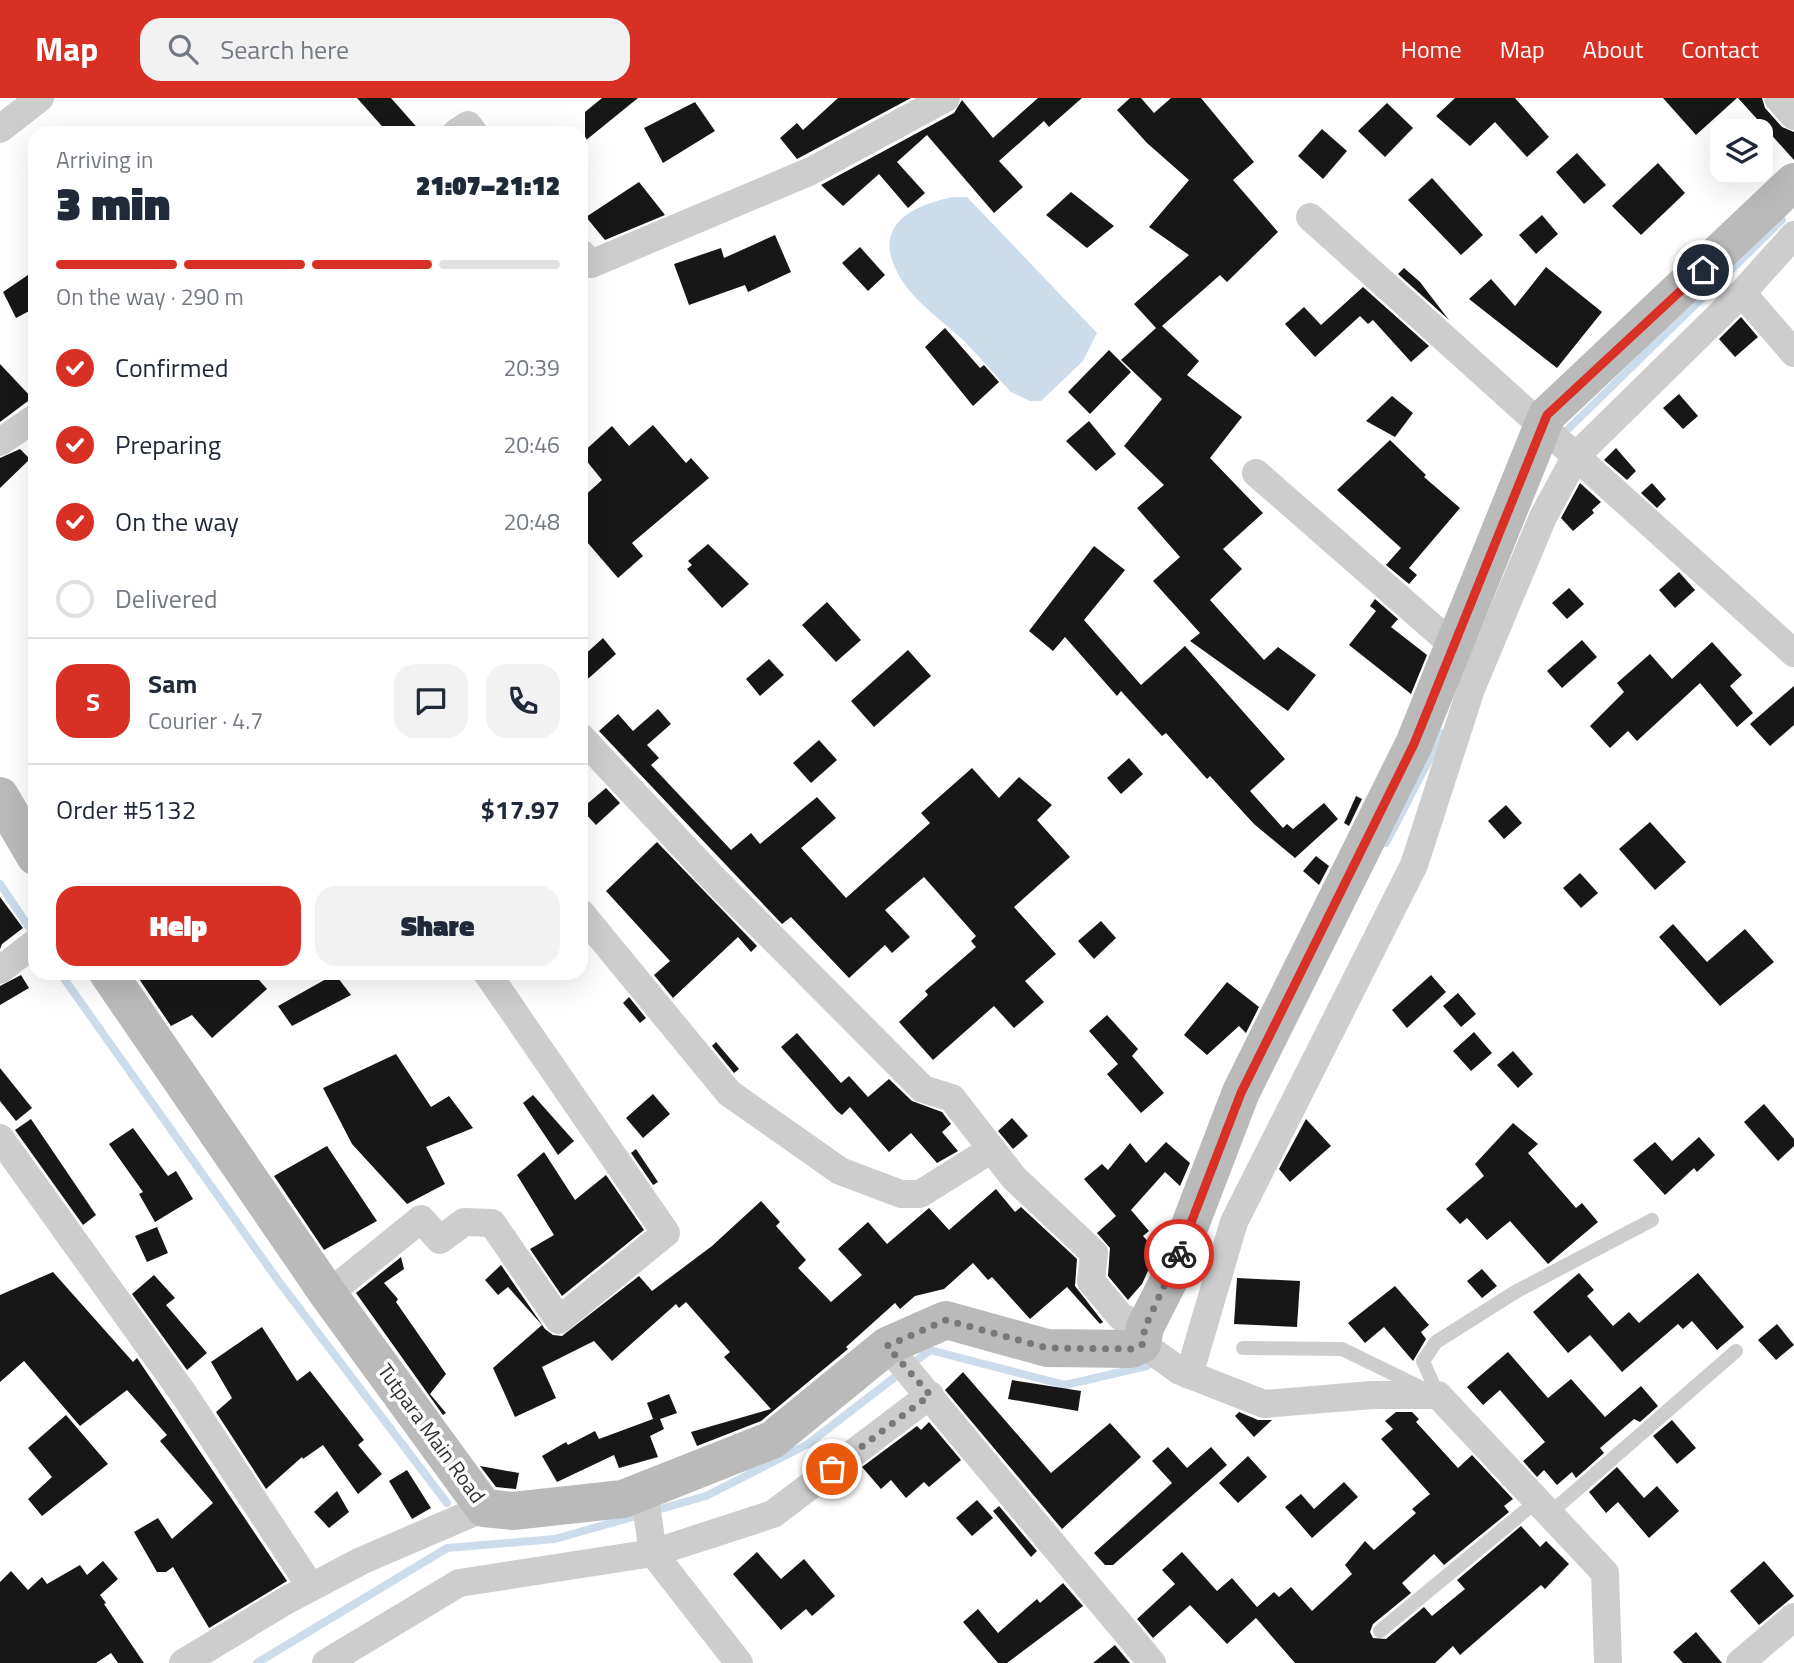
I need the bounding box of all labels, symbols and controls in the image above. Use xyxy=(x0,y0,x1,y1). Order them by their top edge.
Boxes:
search box xyxy=(140,18,630,81)
text: Map xyxy=(35,24,98,74)
icon: search xyxy=(164,30,202,68)
text: Search here xyxy=(220,30,349,69)
text: Home xyxy=(1401,31,1462,67)
text: Map xyxy=(1500,31,1545,67)
text: About xyxy=(1583,31,1643,67)
text: Contact xyxy=(1681,31,1759,67)
map controls xyxy=(1710,119,1773,182)
button: layers xyxy=(1710,119,1773,182)
text: Arriving in xyxy=(56,142,153,177)
text: 21:07–21:12 xyxy=(416,166,560,205)
text: 3 min xyxy=(56,168,170,238)
pin xyxy=(1673,240,1733,300)
icon: home xyxy=(1684,251,1722,289)
text: On the way · 290 m xyxy=(56,279,244,314)
text: Confirmed xyxy=(115,348,229,387)
icon: check xyxy=(56,349,94,387)
text: 20:39 xyxy=(503,350,560,385)
text: Preparing xyxy=(115,425,221,464)
icon: check xyxy=(56,426,94,464)
text: 20:46 xyxy=(503,427,560,462)
text: On the way xyxy=(115,502,239,541)
icon: check xyxy=(56,503,94,541)
text: 20:48 xyxy=(503,504,560,539)
text: Delivered xyxy=(115,579,218,618)
text: Sam xyxy=(148,664,197,703)
button: chat xyxy=(394,664,468,738)
button: phone xyxy=(486,664,560,738)
text: S xyxy=(86,682,100,721)
text: Courier · 4.7 xyxy=(148,703,263,738)
text: Order #5132 xyxy=(56,790,196,829)
text: $17.97 xyxy=(481,790,560,829)
button: Help xyxy=(56,886,301,966)
button: Share xyxy=(315,886,560,966)
courier xyxy=(1144,1219,1214,1289)
icon: bike xyxy=(1160,1235,1198,1273)
street label: Tutpara Main Road xyxy=(370,1357,494,1509)
pin xyxy=(802,1439,862,1499)
icon: bag xyxy=(813,1450,851,1488)

